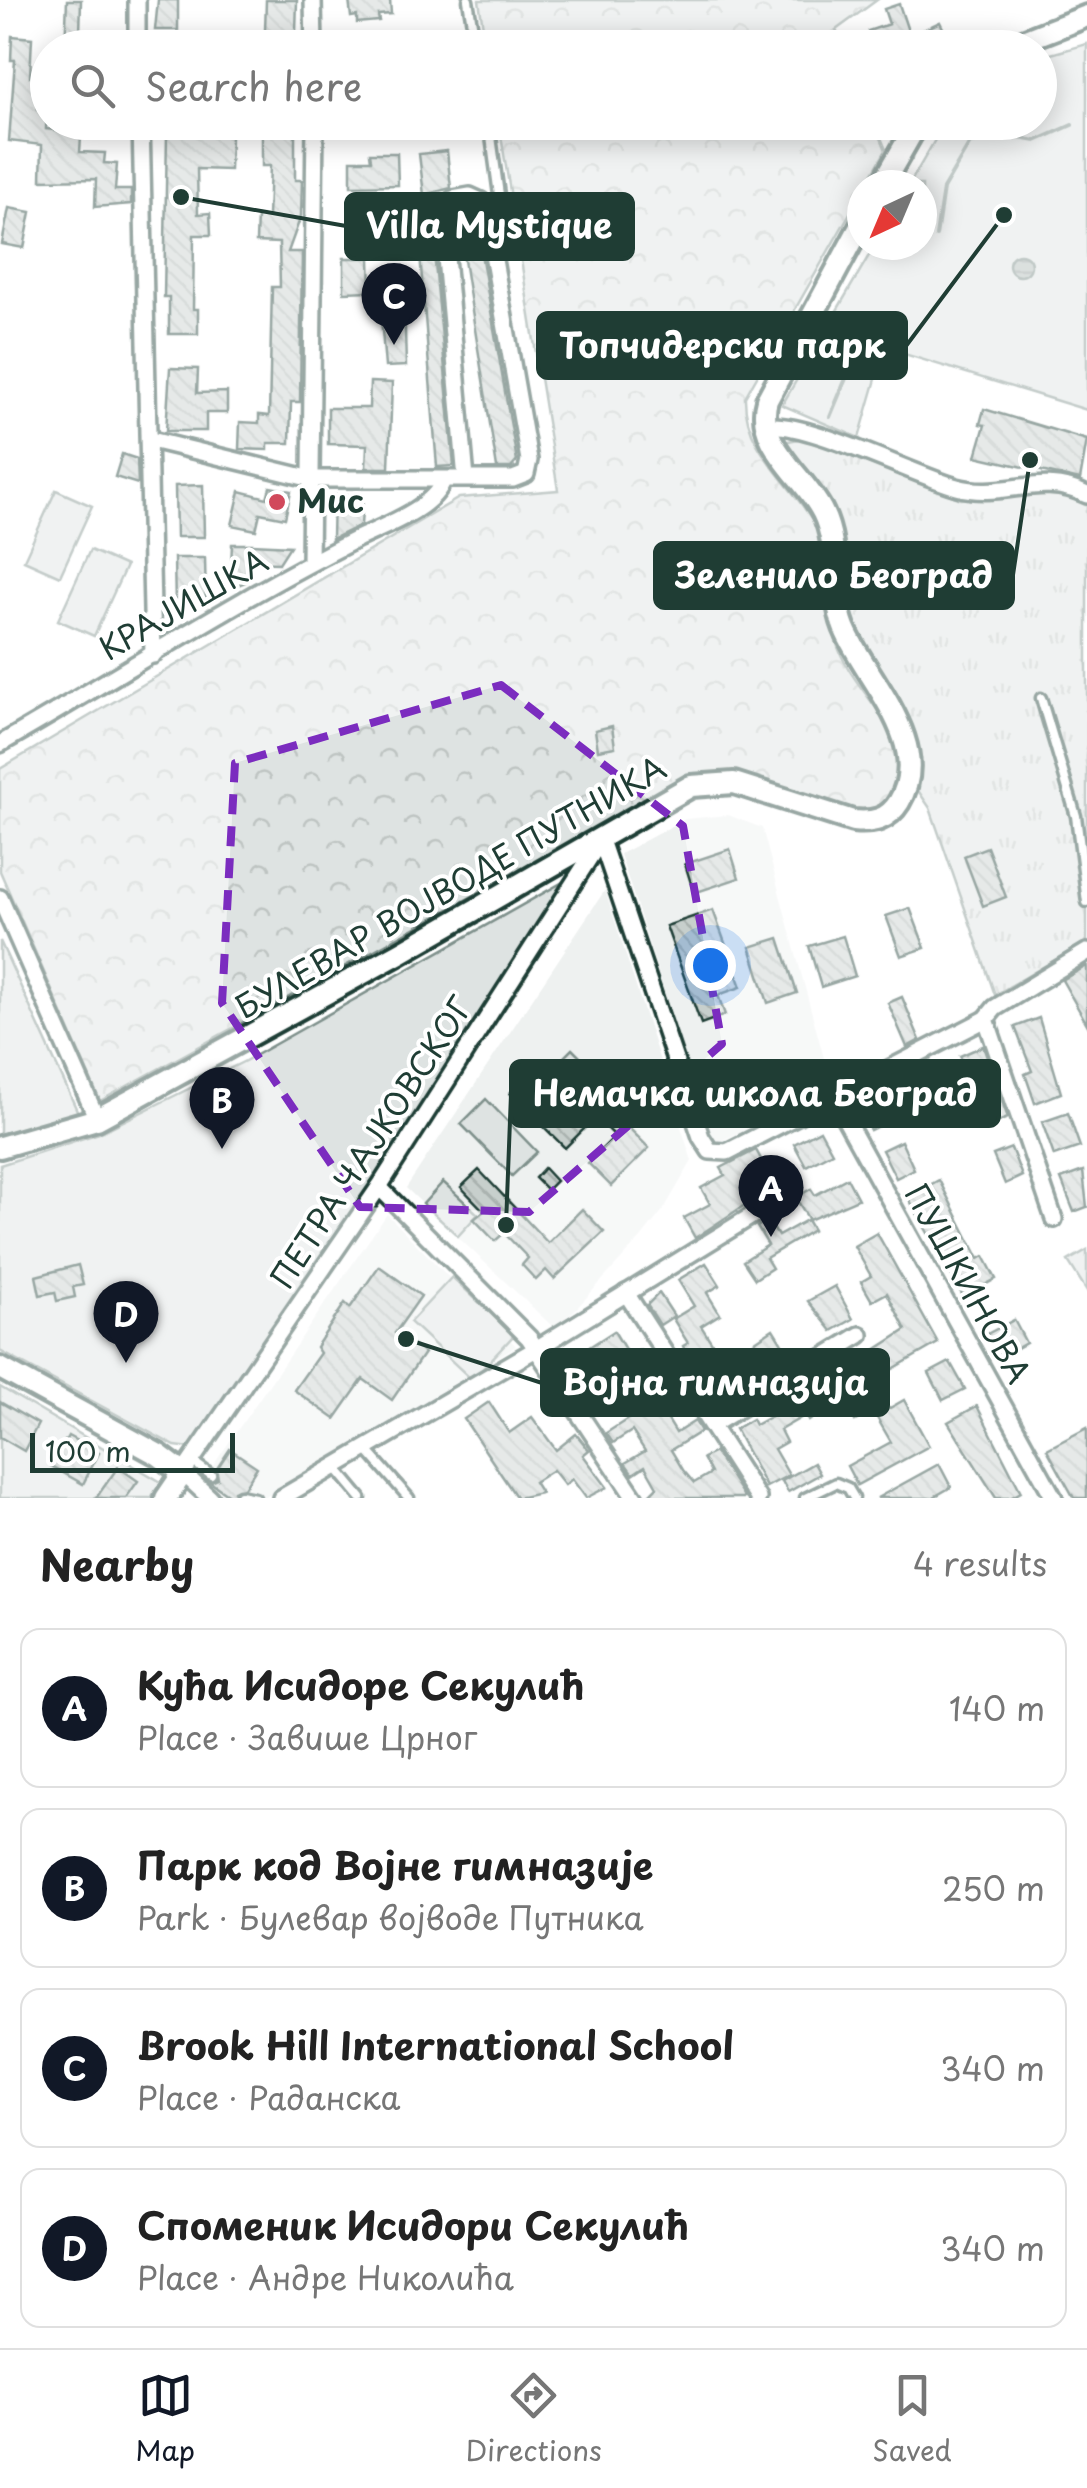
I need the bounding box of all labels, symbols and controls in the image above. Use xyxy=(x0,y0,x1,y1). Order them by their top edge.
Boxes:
search box xyxy=(30,30,1057,140)
text: Search here xyxy=(145,57,362,114)
icon: search xyxy=(65,58,120,113)
north arrow xyxy=(847,170,937,260)
callout: Villa Mystique xyxy=(346,194,633,259)
text: Villa Mystique xyxy=(366,197,612,250)
pin: C xyxy=(362,262,426,345)
callout: Топчидерски парк xyxy=(538,313,906,378)
text: Топчидерски парк xyxy=(559,317,886,370)
place label: Мис xyxy=(297,476,364,524)
marker: Мис xyxy=(266,491,288,513)
street label: КРАЈИШКА xyxy=(90,536,276,671)
callout: Зеленило Београд xyxy=(655,543,1013,608)
text: Зеленило Београд xyxy=(674,547,993,600)
street label: БУЛЕВАР ВОЈВОДЕ ПУТНИКА xyxy=(226,743,674,1030)
your location xyxy=(685,940,736,991)
street label: ПЕТРА ЧАЈКОВСКОГ xyxy=(258,986,483,1298)
callout: Немачка школа Београд xyxy=(511,1061,999,1126)
text: Немачка школа Београд xyxy=(533,1065,977,1118)
pin: B xyxy=(190,1066,254,1149)
pin: A xyxy=(738,1154,804,1237)
street label: ПУШКИНОВА xyxy=(894,1174,1044,1392)
pin: D xyxy=(94,1280,158,1363)
callout: Војна гимназија xyxy=(542,1350,888,1415)
text: Војна гимназија xyxy=(561,1354,869,1407)
scale bar xyxy=(30,1428,235,1472)
text: 100 m xyxy=(45,1429,131,1472)
text: Nearby xyxy=(40,1532,194,1595)
text: 4 results xyxy=(913,1539,1047,1587)
text: Кућа Исидоре Секулић xyxy=(137,1656,585,1713)
text: A xyxy=(62,1684,87,1732)
text: 140 m xyxy=(949,1684,1045,1732)
text: Place · Завише Црног xyxy=(137,1713,477,1761)
text: Парк код Војне гимназије xyxy=(137,1836,653,1893)
text: B xyxy=(64,1864,85,1912)
text: 250 m xyxy=(942,1864,1045,1912)
text: Park · Булевар војводе Путника xyxy=(137,1893,644,1941)
text: Brook Hill International School xyxy=(137,2016,734,2073)
text: C xyxy=(62,2044,87,2092)
text: 340 m xyxy=(940,2044,1045,2092)
text: Place · Раданска xyxy=(137,2073,400,2121)
text: Споменик Исидори Секулић xyxy=(137,2196,689,2253)
text: D xyxy=(62,2224,87,2272)
text: 340 m xyxy=(940,2224,1045,2272)
text: Place · Андре Николића xyxy=(137,2253,514,2301)
tab: Map xyxy=(135,2368,195,2471)
tab: Directions xyxy=(466,2368,602,2471)
tab: Saved xyxy=(872,2368,952,2471)

